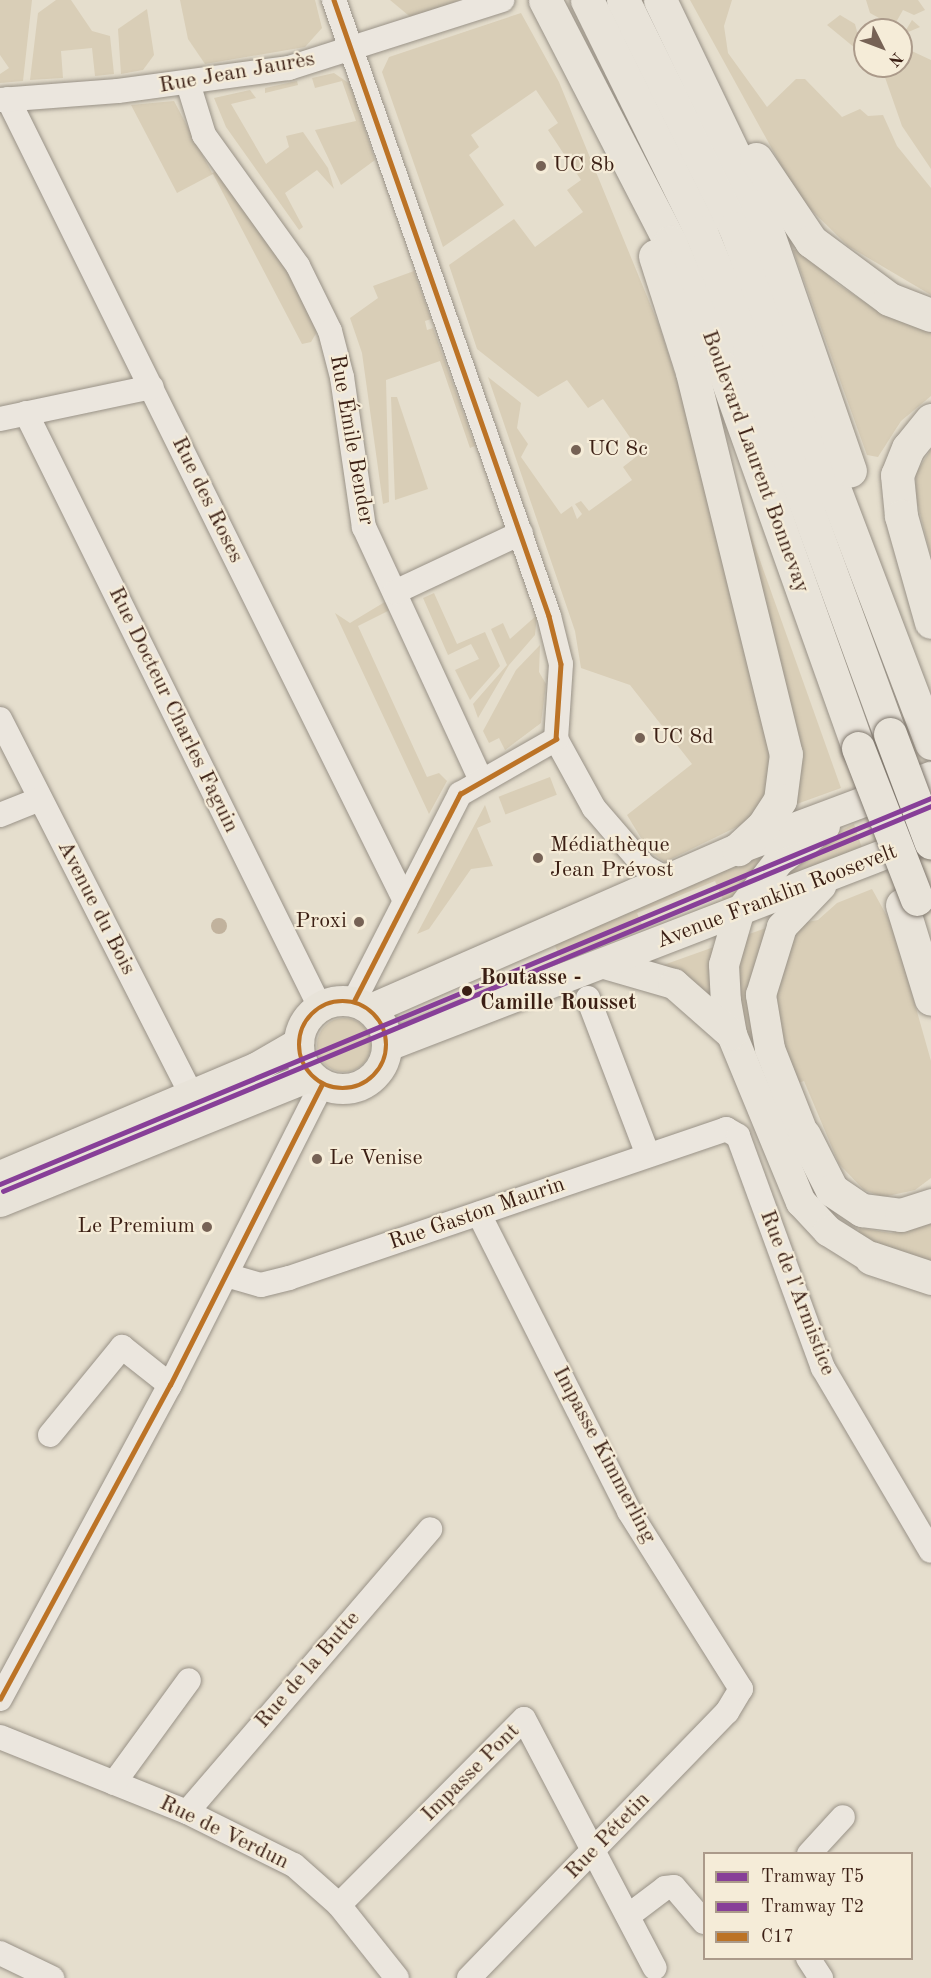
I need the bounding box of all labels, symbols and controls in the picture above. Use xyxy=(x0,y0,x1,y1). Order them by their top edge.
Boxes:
north arrow xyxy=(853,18,913,78)
street label: Rue Jean Jaurès xyxy=(157,46,317,100)
text: N xyxy=(885,49,905,69)
place label: UC 8b xyxy=(553,153,614,179)
marker: UC 8b xyxy=(534,159,548,173)
street label: Boulevard Laurent Bonnevay xyxy=(695,327,815,597)
street label: Rue Émile Bender xyxy=(323,353,379,527)
street label: Rue des Roses xyxy=(165,433,249,567)
place label: UC 8c xyxy=(588,437,648,463)
marker: UC 8c xyxy=(569,443,583,457)
street label: Rue Docteur Charles Faguin xyxy=(102,583,244,837)
place label: UC 8d xyxy=(652,725,714,751)
marker: UC 8d xyxy=(633,731,647,745)
place label: Médiathèque Jean Prévost xyxy=(550,832,674,884)
street label: Avenue du Bois xyxy=(51,837,141,979)
street label: Avenue Franklin Roosevelt xyxy=(653,839,901,955)
marker: Médiathèque Jean Prévost xyxy=(531,851,545,865)
place label: Proxi xyxy=(295,909,347,935)
marker: Proxi xyxy=(352,915,366,929)
place label: Boutasse - Camille Rousset xyxy=(480,965,636,1016)
marker: Boutasse - Camille Rousset xyxy=(458,982,476,1000)
place label: Le Venise xyxy=(329,1146,422,1172)
marker: Le Venise xyxy=(310,1152,324,1166)
street label: Rue Gaston Maurin xyxy=(385,1171,569,1257)
street label: Rue de l'Armistice xyxy=(753,1207,841,1379)
place label: Le Premium xyxy=(77,1214,195,1240)
marker: Le Premium xyxy=(200,1220,214,1234)
street label: Impasse Kimmerling xyxy=(546,1362,662,1548)
street label: Rue de la Butte xyxy=(250,1606,366,1734)
street label: Impasse Pont xyxy=(416,1718,526,1828)
street label: Rue Pétetin xyxy=(560,1787,656,1885)
street label: Rue de Verdun xyxy=(155,1790,293,1876)
legend xyxy=(703,1852,913,1960)
text: Tramway T5 xyxy=(761,1868,864,1886)
text: Tramway T2 xyxy=(761,1898,864,1916)
text: C17 xyxy=(761,1928,794,1946)

